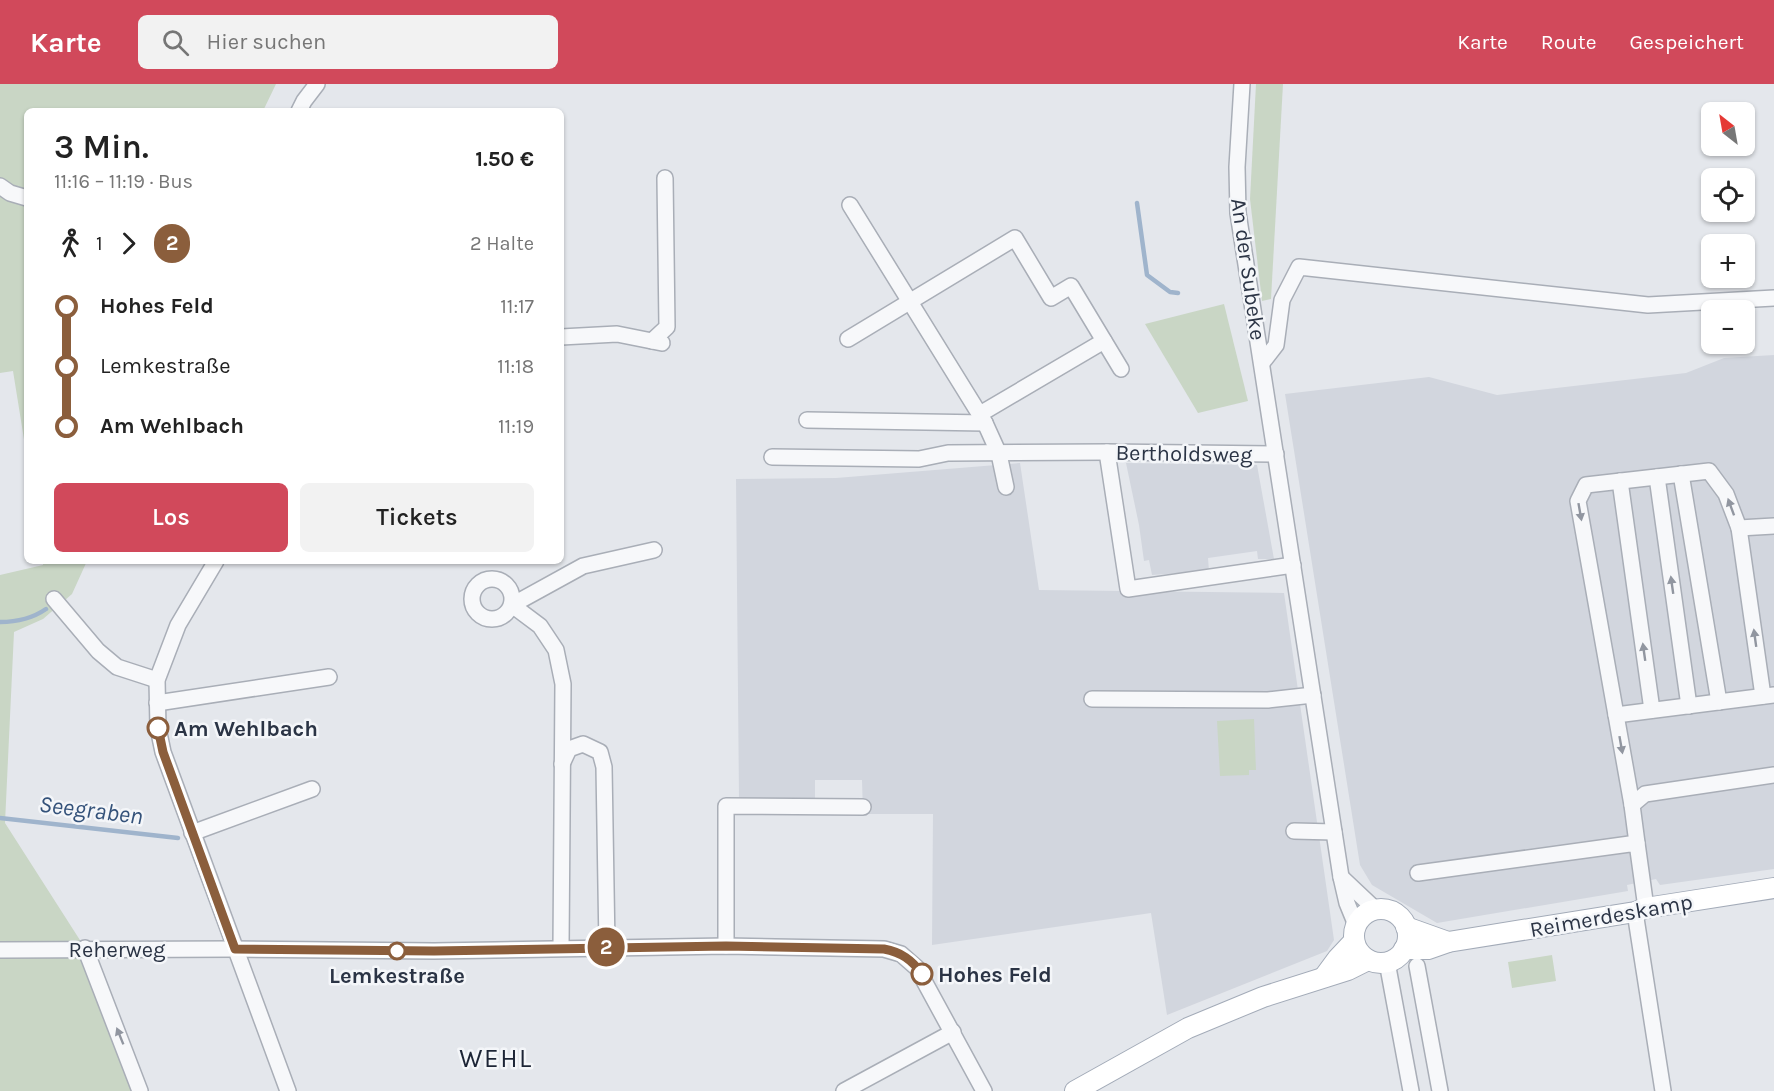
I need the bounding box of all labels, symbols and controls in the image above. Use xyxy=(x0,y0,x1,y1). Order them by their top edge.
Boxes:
search box xyxy=(138,15,558,69)
text: Karte xyxy=(30,26,102,59)
icon: search xyxy=(159,26,192,59)
text: Hier suchen xyxy=(207,29,326,55)
text: Karte xyxy=(1457,30,1508,54)
text: Route xyxy=(1541,30,1597,54)
text: Gespeichert xyxy=(1630,30,1744,54)
north arrow xyxy=(1701,102,1755,156)
map controls xyxy=(1701,102,1755,354)
text: 3 Min. xyxy=(54,128,149,166)
text: 1.50 € xyxy=(475,146,534,172)
button: locate xyxy=(1701,168,1755,222)
text: 11:16 – 11:19 · Bus xyxy=(54,170,193,193)
street label: An der Subeke xyxy=(1225,196,1271,342)
icon: walk xyxy=(54,227,87,260)
icon: forward xyxy=(112,227,145,260)
text: 2 xyxy=(166,231,178,255)
text: 1 xyxy=(96,232,103,255)
text: 2 Halte xyxy=(470,232,534,255)
button: + xyxy=(1701,234,1755,288)
text: Hohes Feld xyxy=(100,293,214,319)
text: 11:17 xyxy=(500,295,534,318)
button: − xyxy=(1701,300,1755,354)
text: Lemkestraße xyxy=(100,353,231,379)
text: 11:18 xyxy=(497,355,534,378)
text: Am Wehlbach xyxy=(100,413,244,439)
text: 11:19 xyxy=(498,415,534,438)
street label: Bertholdsweg xyxy=(1115,440,1253,468)
button: Los xyxy=(54,483,288,552)
button: Tickets xyxy=(300,483,534,552)
one-way arrow xyxy=(1725,497,1735,515)
one-way arrow xyxy=(1576,502,1585,521)
one-way arrow xyxy=(1668,576,1677,595)
one-way arrow xyxy=(1750,629,1759,648)
one-way arrow xyxy=(1640,643,1649,662)
place label: Am Wehlbach xyxy=(174,716,318,742)
marker: Am Wehlbach xyxy=(147,717,169,739)
one-way arrow xyxy=(1617,736,1626,755)
water label: Seegraben xyxy=(37,790,145,830)
street label: Reimerdeskamp xyxy=(1528,889,1695,943)
line badge: 2 xyxy=(586,928,626,966)
text: 2 xyxy=(600,935,612,959)
street label: Reherweg xyxy=(69,937,166,963)
marker: Lemkestraße xyxy=(388,942,406,960)
place label: Hohes Feld xyxy=(938,962,1052,988)
place label: Lemkestraße xyxy=(329,963,465,989)
marker: Hohes Feld xyxy=(911,963,933,985)
one-way arrow xyxy=(114,1027,124,1045)
district label: WEHL xyxy=(459,1043,533,1074)

